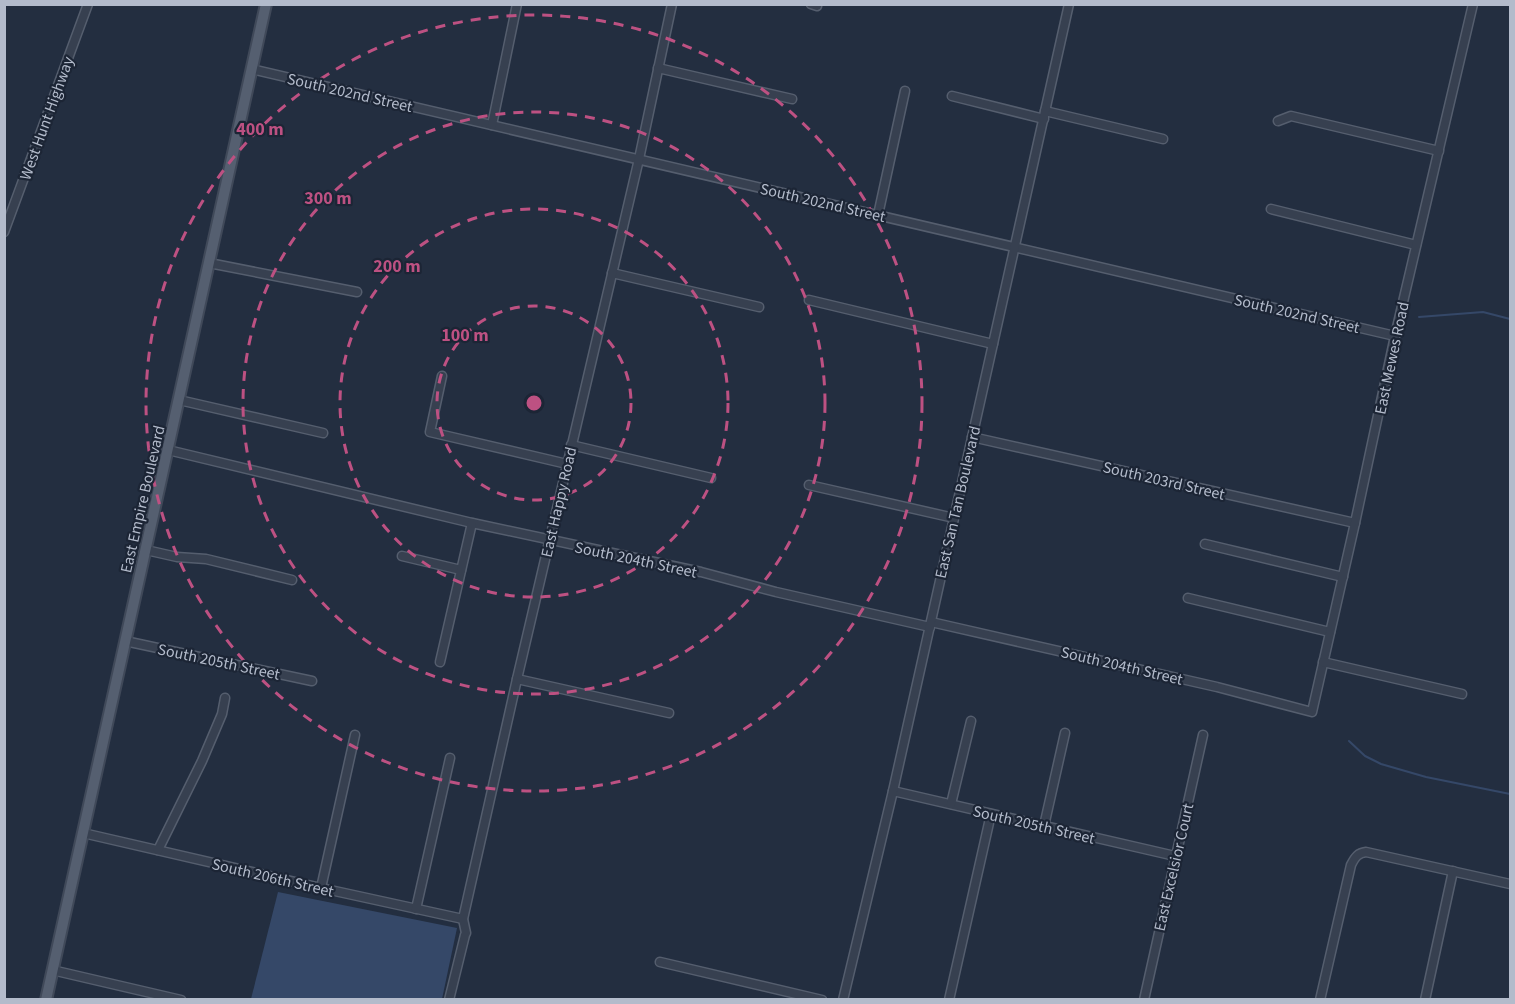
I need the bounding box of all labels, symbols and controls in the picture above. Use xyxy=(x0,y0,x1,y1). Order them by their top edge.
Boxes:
street label: West Hunt Highway xyxy=(14,53,80,183)
street label: South 202nd Street xyxy=(285,68,415,118)
text: 400 m xyxy=(236,117,284,142)
street label: South 202nd Street xyxy=(758,178,888,228)
text: 300 m xyxy=(304,186,352,211)
text: 200 m xyxy=(373,254,421,279)
street label: South 202nd Street xyxy=(1232,289,1362,339)
street label: East Mewes Road xyxy=(1369,300,1415,417)
text: 100 m xyxy=(441,323,489,348)
centre of rings xyxy=(524,393,544,413)
street label: East Empire Boulevard xyxy=(115,423,171,575)
street label: East San Tan Boulevard xyxy=(930,424,986,581)
street label: East Happy Road xyxy=(536,445,582,560)
street label: South 203rd Street xyxy=(1101,456,1228,506)
street label: South 204th Street xyxy=(573,536,700,584)
street label: South 205th Street xyxy=(156,638,283,686)
street label: South 204th Street xyxy=(1059,641,1185,691)
street label: South 205th Street xyxy=(971,800,1097,850)
street label: East Excelsior Court xyxy=(1149,800,1200,933)
street label: South 206th Street xyxy=(210,853,336,903)

